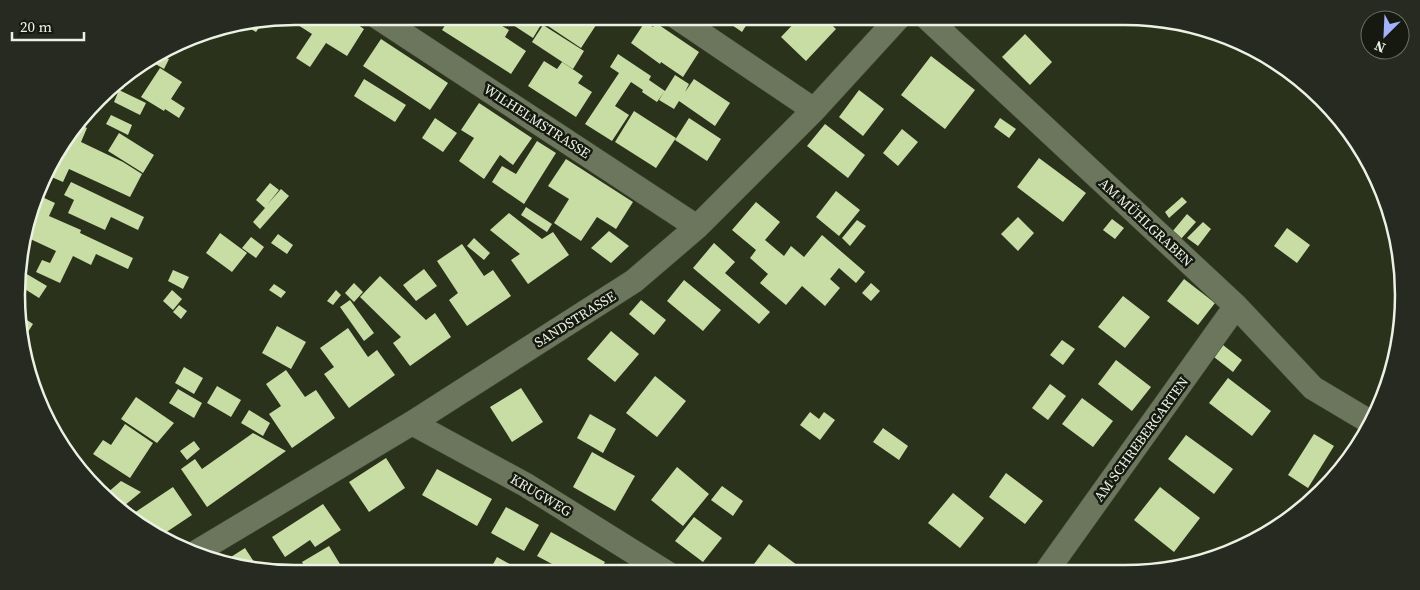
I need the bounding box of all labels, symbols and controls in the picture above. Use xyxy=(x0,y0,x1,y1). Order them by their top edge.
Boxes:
scale bar xyxy=(12,10,85,42)
north arrow xyxy=(1360,10,1410,60)
text: 20 m xyxy=(20,16,52,37)
text: N xyxy=(1371,36,1388,58)
street label: WILHELMSTRASSE xyxy=(480,79,594,163)
street label: AM MÜHLGRABEN xyxy=(1095,173,1197,271)
street label: SANDSTRASSE xyxy=(530,286,620,352)
street label: AM SCHREBERGARTEN xyxy=(1089,373,1193,505)
street label: KRUGWEG xyxy=(507,469,576,521)

